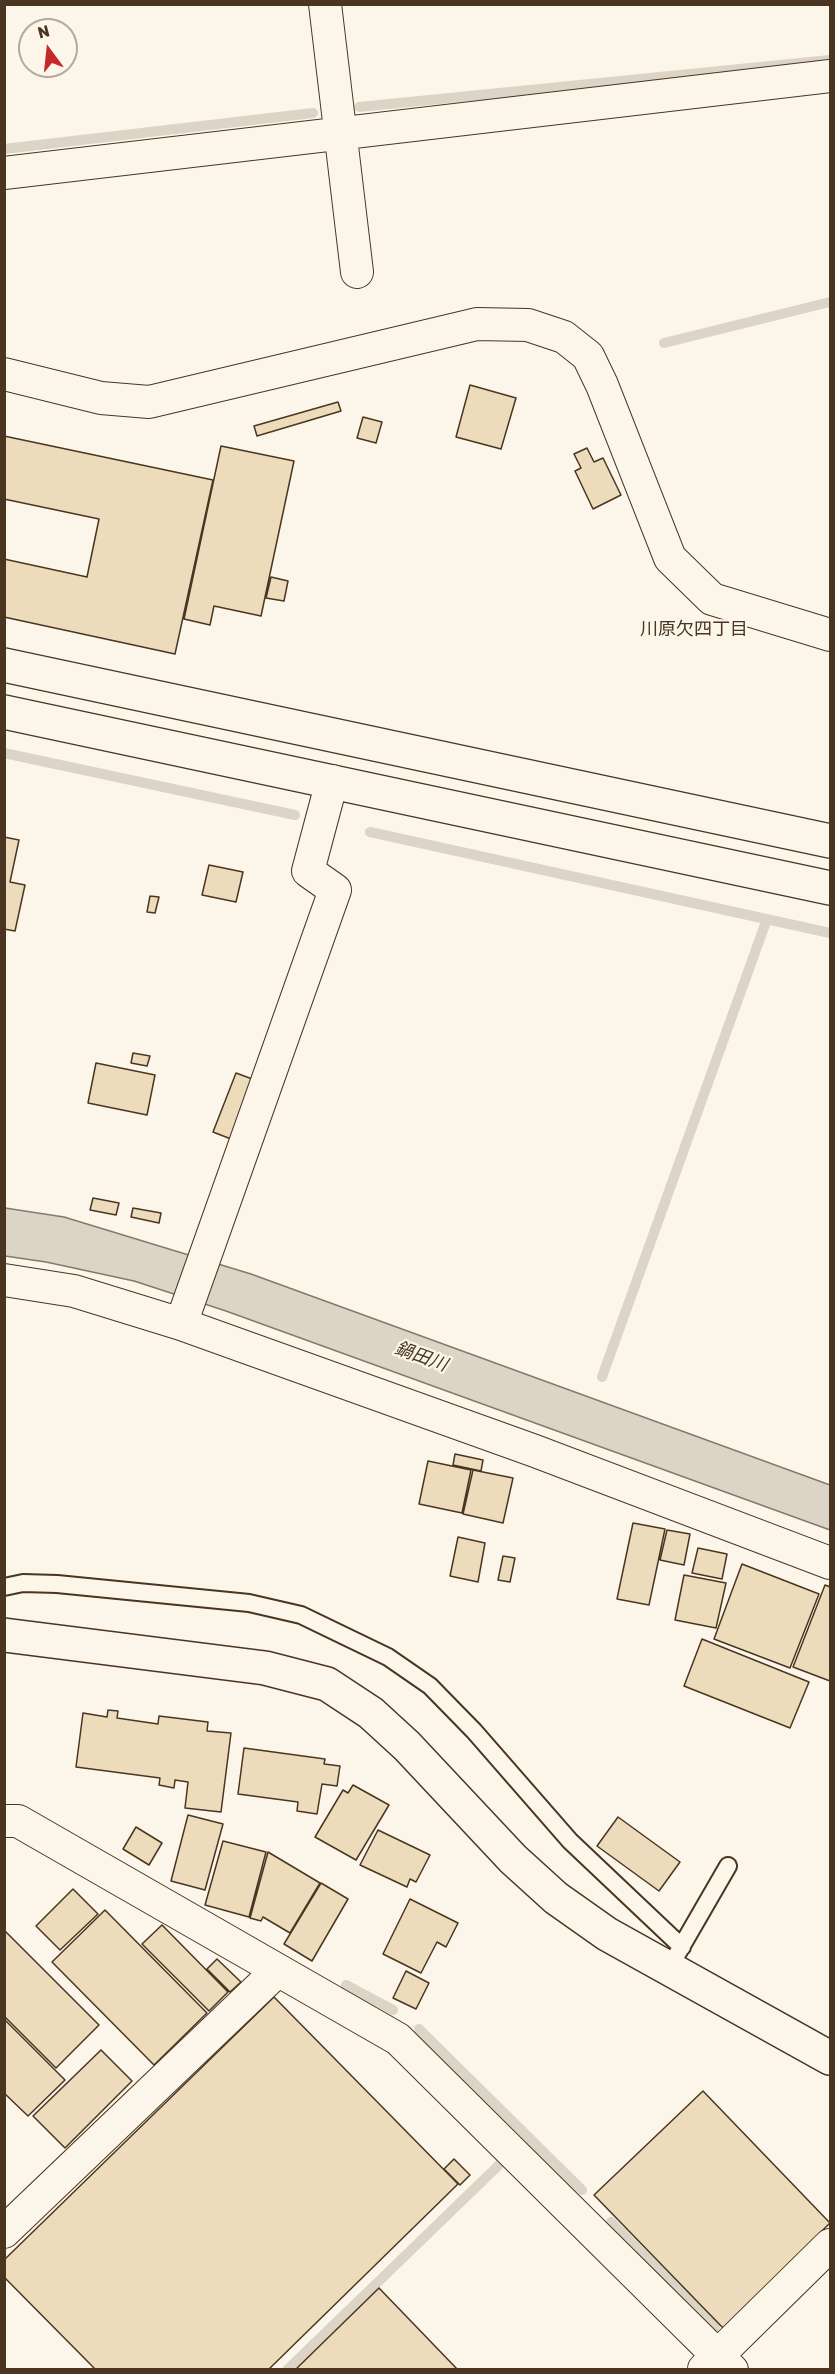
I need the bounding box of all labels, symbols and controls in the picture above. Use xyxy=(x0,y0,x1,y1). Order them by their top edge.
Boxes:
north arrow xyxy=(18,18,78,78)
text: N xyxy=(36,21,52,43)
district label: 川原欠四丁目 xyxy=(640,619,748,641)
water label: 鍋田川 xyxy=(392,1338,450,1376)

